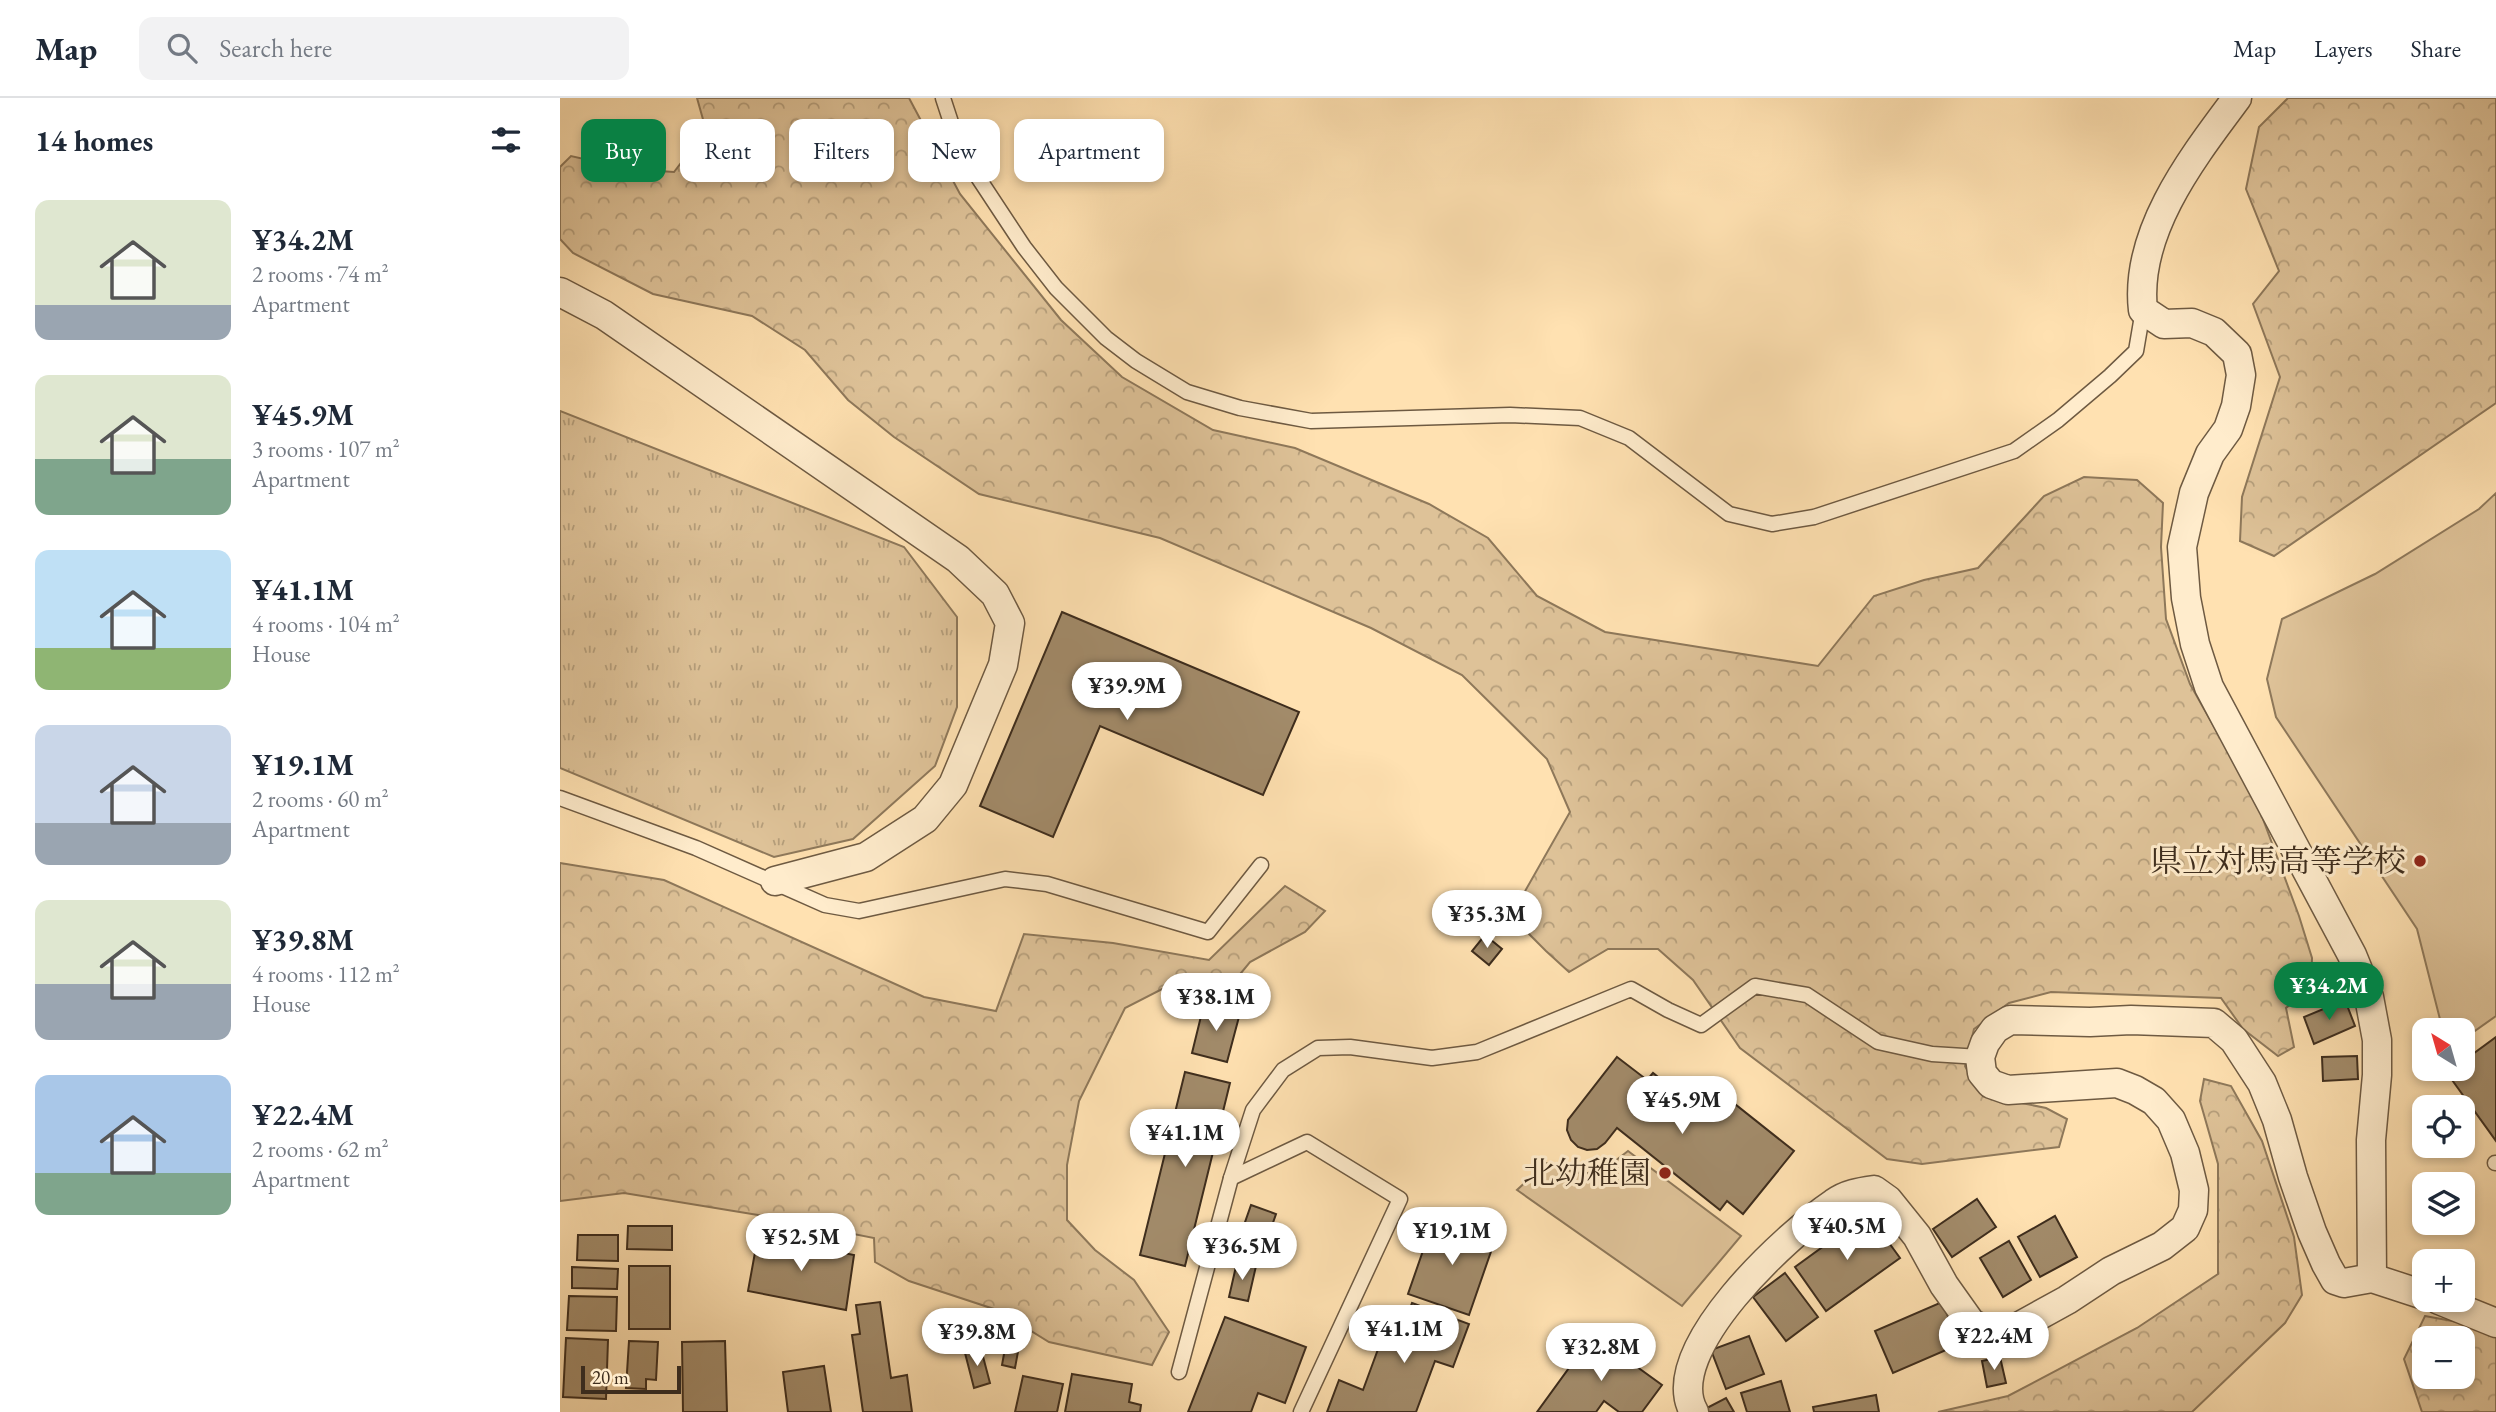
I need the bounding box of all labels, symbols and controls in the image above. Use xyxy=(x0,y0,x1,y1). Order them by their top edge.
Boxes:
search box xyxy=(139,17,629,80)
text: Map xyxy=(35,27,97,70)
icon: search xyxy=(163,29,201,67)
text: Search here xyxy=(219,31,332,65)
text: Map xyxy=(2233,33,2276,64)
text: Layers xyxy=(2314,33,2373,64)
text: Share xyxy=(2411,33,2461,64)
chip: Buy xyxy=(581,119,666,182)
chip: Rent xyxy=(680,119,775,182)
chip: Filters xyxy=(789,119,894,182)
chip: New xyxy=(908,119,1000,182)
chip: Apartment xyxy=(1014,119,1164,182)
text: 14 homes xyxy=(35,121,153,160)
icon: filters xyxy=(487,121,525,159)
text: ¥34.2M xyxy=(252,220,354,259)
icon: home xyxy=(91,228,175,312)
text: 2 rooms · 74 m² xyxy=(252,259,389,289)
text: Apartment xyxy=(252,289,350,319)
text: ¥45.9M xyxy=(252,395,354,434)
icon: home xyxy=(91,403,175,487)
text: 3 rooms · 107 m² xyxy=(252,434,400,464)
text: Apartment xyxy=(252,464,350,494)
text: ¥41.1M xyxy=(252,570,354,609)
icon: home xyxy=(91,578,175,662)
text: 4 rooms · 104 m² xyxy=(252,609,400,639)
text: House xyxy=(252,639,311,669)
pin: ¥39.9M xyxy=(1070,662,1184,722)
text: ¥39.9M xyxy=(1088,670,1166,700)
text: ¥19.1M xyxy=(252,745,354,784)
icon: home xyxy=(91,753,175,837)
text: 2 rooms · 60 m² xyxy=(252,784,389,814)
text: Apartment xyxy=(252,814,350,844)
place label: 県立対馬高等学校 xyxy=(2150,840,2406,882)
marker: 県立対馬高等学校 xyxy=(2412,853,2428,869)
pin: ¥35.3M xyxy=(1430,890,1544,950)
text: ¥35.3M xyxy=(1448,898,1526,928)
text: ¥39.8M xyxy=(252,920,354,959)
icon: home xyxy=(91,928,175,1012)
text: 4 rooms · 112 m² xyxy=(252,959,400,989)
pin: ¥34.2M xyxy=(2272,962,2386,1022)
text: ¥34.2M xyxy=(2290,970,2368,1000)
pin: ¥38.1M xyxy=(1159,974,1273,1033)
text: ¥38.1M xyxy=(1177,981,1255,1011)
text: House xyxy=(252,989,311,1019)
north arrow xyxy=(2412,1018,2474,1082)
map controls xyxy=(2412,1018,2475,1389)
pin: ¥45.9M xyxy=(1625,1076,1739,1136)
text: ¥45.9M xyxy=(1643,1084,1721,1114)
text: ¥22.4M xyxy=(252,1095,354,1134)
button: locate xyxy=(2412,1095,2475,1158)
icon: home xyxy=(91,1103,175,1187)
pin: ¥41.1M xyxy=(1128,1110,1242,1169)
text: ¥41.1M xyxy=(1146,1117,1224,1147)
text: 2 rooms · 62 m² xyxy=(252,1134,389,1164)
place label: 北幼稚園 xyxy=(1523,1152,1651,1194)
text: Apartment xyxy=(252,1164,350,1194)
marker: 北幼稚園 xyxy=(1657,1165,1673,1181)
button: layers xyxy=(2412,1172,2475,1235)
pin: ¥40.5M xyxy=(1790,1202,1904,1262)
pin: ¥19.1M xyxy=(1395,1208,1509,1267)
text: ¥40.5M xyxy=(1808,1210,1886,1240)
pin: ¥52.5M xyxy=(744,1214,858,1273)
text: ¥19.1M xyxy=(1413,1215,1491,1245)
text: ¥52.5M xyxy=(762,1221,840,1251)
pin: ¥36.5M xyxy=(1185,1222,1299,1282)
text: ¥36.5M xyxy=(1203,1230,1281,1260)
button: + xyxy=(2412,1249,2475,1312)
pin: ¥41.1M xyxy=(1347,1306,1461,1365)
pin: ¥39.8M xyxy=(920,1308,1034,1368)
pin: ¥22.4M xyxy=(1937,1312,2051,1372)
text: ¥41.1M xyxy=(1365,1313,1443,1343)
text: ¥39.8M xyxy=(938,1316,1016,1346)
text: ¥22.4M xyxy=(1955,1320,2033,1350)
pin: ¥32.8M xyxy=(1544,1324,1658,1383)
button: − xyxy=(2412,1326,2475,1389)
text: ¥32.8M xyxy=(1562,1331,1640,1361)
scale bar xyxy=(581,1363,681,1395)
text: 20 m xyxy=(592,1365,629,1390)

